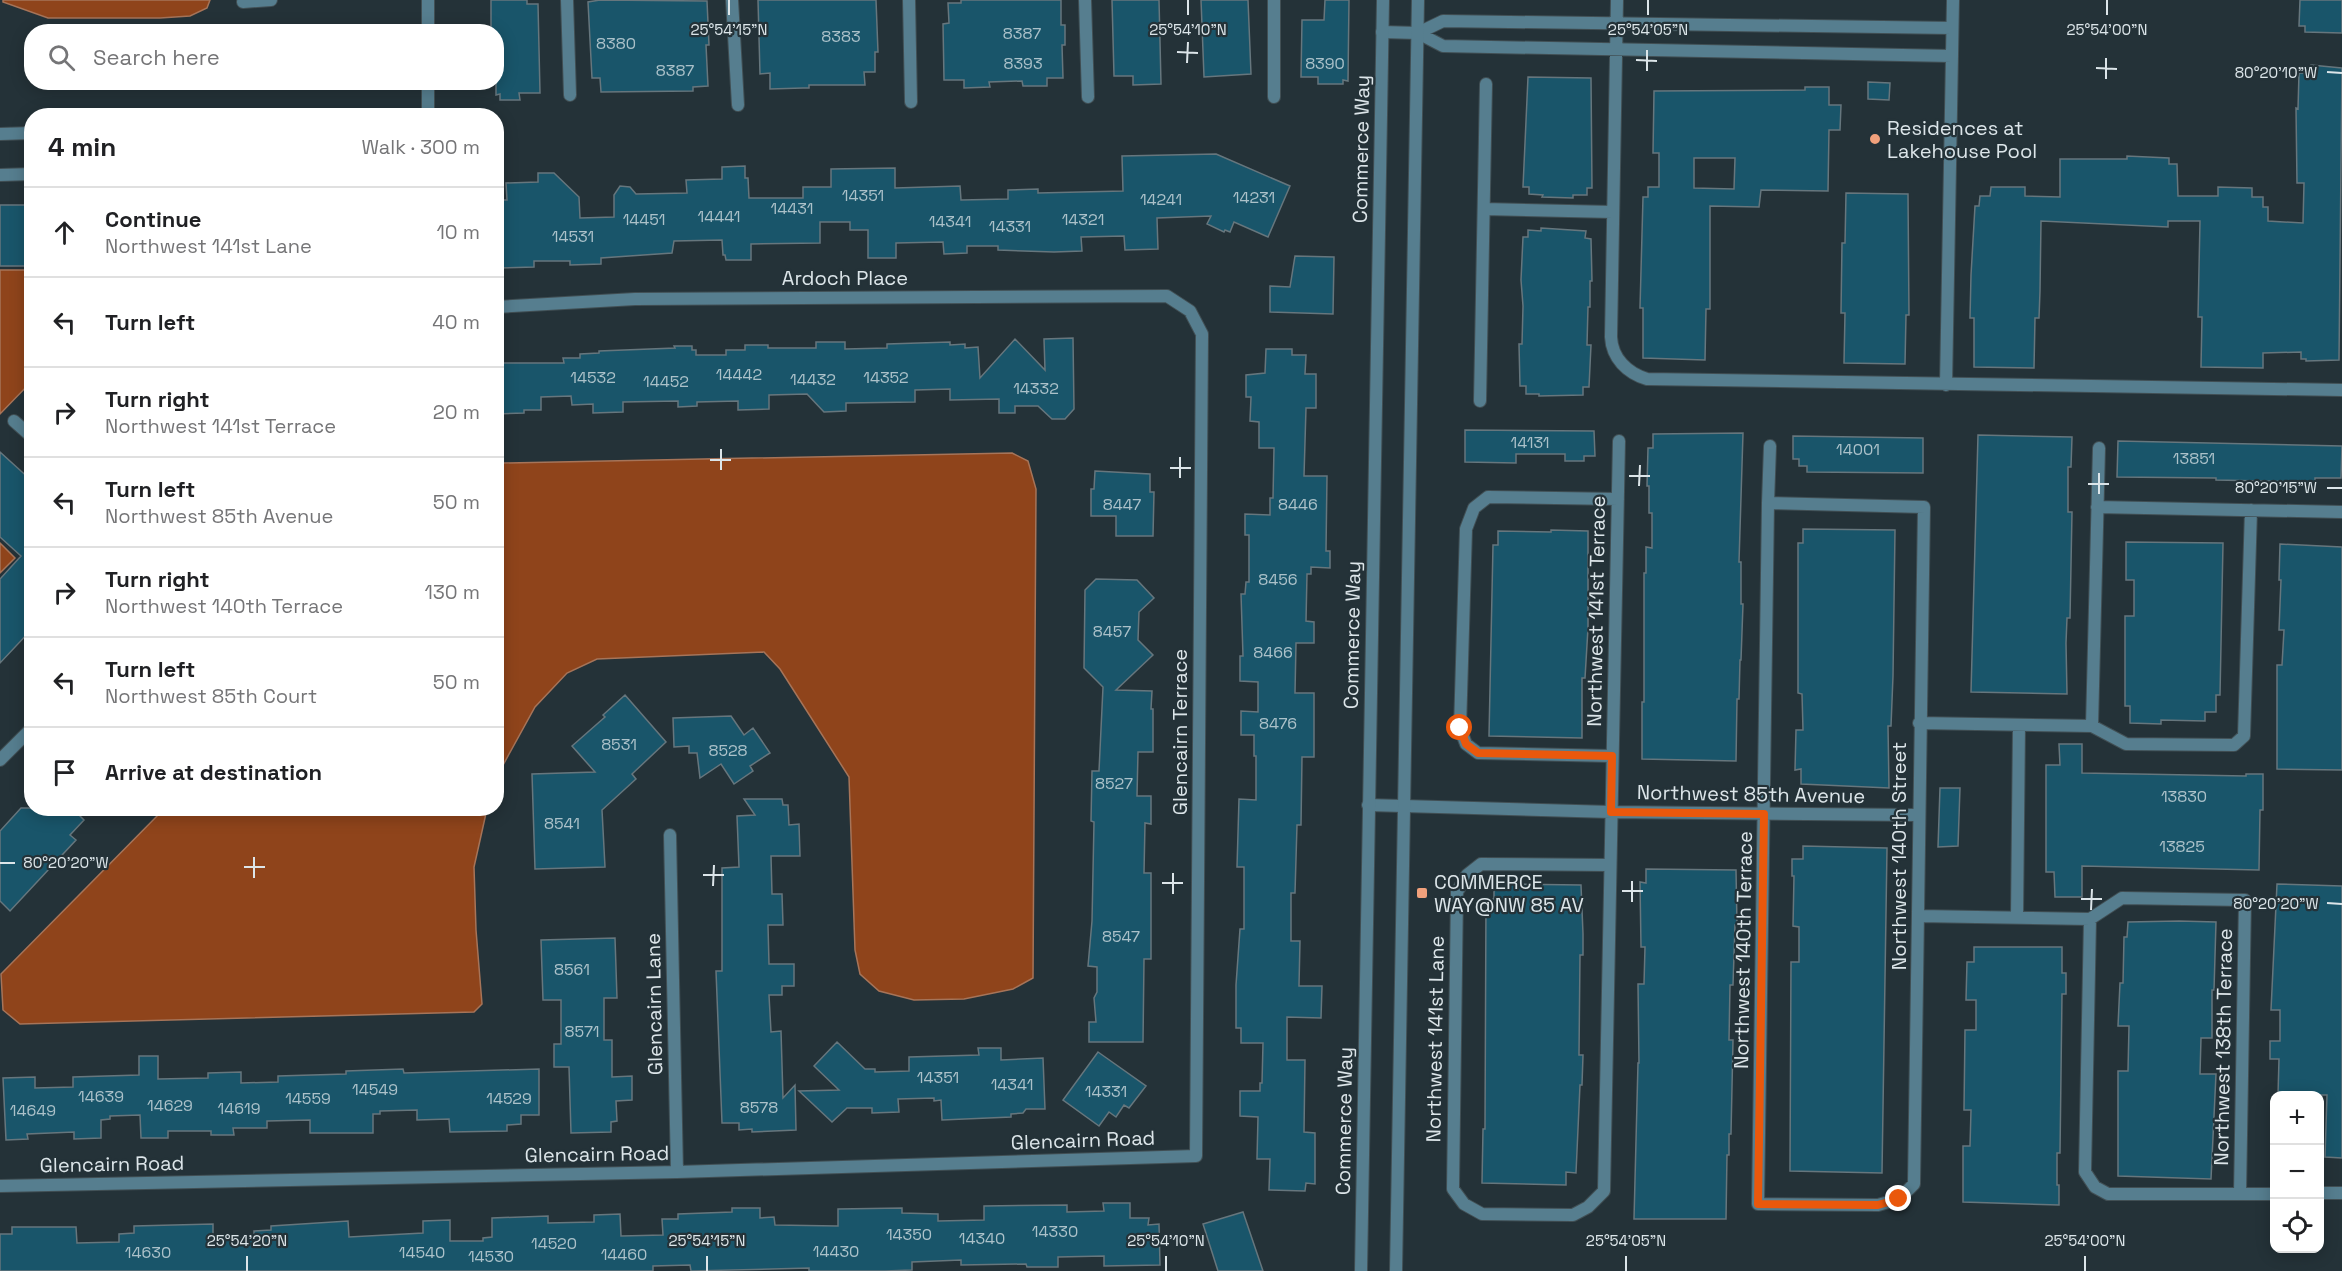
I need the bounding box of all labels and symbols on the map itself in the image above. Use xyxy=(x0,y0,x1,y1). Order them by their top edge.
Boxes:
text: 25°54'15"N xyxy=(691,20,767,39)
text: 25°54'10"N xyxy=(1149,20,1227,39)
text: 25°54'05"N xyxy=(1608,20,1688,39)
text: 25°54'00"N xyxy=(2067,20,2147,39)
house number: 8387 xyxy=(1003,23,1041,44)
house number: 8383 xyxy=(821,26,861,47)
house number: 8380 xyxy=(596,33,636,54)
house number: 8393 xyxy=(1003,53,1043,74)
house number: 8390 xyxy=(1305,53,1345,74)
house number: 8387 xyxy=(656,60,694,81)
text: 80°20'10"W xyxy=(2235,63,2317,82)
street label: Commerce Way xyxy=(1347,75,1375,223)
place label: Residences at Lakehouse Pool xyxy=(1887,115,2037,164)
marker: Residences at Lakehouse Pool xyxy=(1868,132,1882,146)
house number: 14351 xyxy=(842,185,884,206)
house number: 14231 xyxy=(1233,187,1275,208)
house number: 14241 xyxy=(1140,189,1182,210)
house number: 14431 xyxy=(771,198,813,219)
house number: 14441 xyxy=(698,206,740,227)
house number: 14451 xyxy=(623,209,665,230)
house number: 14321 xyxy=(1062,209,1104,230)
house number: 14341 xyxy=(929,211,971,232)
house number: 14331 xyxy=(989,216,1031,237)
house number: 14531 xyxy=(552,226,594,247)
street label: Ardoch Place xyxy=(782,265,908,291)
house number: 14442 xyxy=(716,364,762,385)
house number: 14532 xyxy=(570,367,616,388)
house number: 14352 xyxy=(863,367,909,388)
house number: 14432 xyxy=(790,369,836,390)
house number: 14452 xyxy=(643,371,689,392)
house number: 14332 xyxy=(1013,378,1059,399)
house number: 14131 xyxy=(1510,432,1550,453)
house number: 14001 xyxy=(1836,439,1880,460)
house number: 13851 xyxy=(2173,448,2215,469)
text: 80°20'15"W xyxy=(2235,478,2317,497)
house number: 8447 xyxy=(1103,494,1141,515)
house number: 8446 xyxy=(1278,494,1318,515)
street label: Northwest 141st Terrace xyxy=(1581,495,1611,727)
street label: Commerce Way xyxy=(1338,561,1366,709)
house number: 8456 xyxy=(1258,569,1298,590)
house number: 8457 xyxy=(1093,621,1131,642)
house number: 8466 xyxy=(1253,642,1293,663)
street label: Glencairn Terrace xyxy=(1167,649,1193,815)
house number: 8476 xyxy=(1259,713,1297,734)
route start xyxy=(1446,714,1472,740)
house number: 8531 xyxy=(601,734,637,755)
house number: 8528 xyxy=(708,740,748,761)
street label: Northwest 140th Street xyxy=(1886,742,1912,970)
house number: 8527 xyxy=(1095,773,1133,794)
street label: Northwest 85th Avenue xyxy=(1637,779,1865,809)
house number: 13830 xyxy=(2161,786,2207,807)
house number: 8541 xyxy=(544,813,580,834)
street label: Northwest 140th Terrace xyxy=(1728,831,1758,1069)
house number: 13825 xyxy=(2159,836,2205,857)
text: 80°20'20"W xyxy=(23,853,109,872)
place label: COMMERCE WAY@NW 85 AV xyxy=(1434,869,1584,918)
marker: COMMERCE WAY@NW 85 AV xyxy=(1415,886,1429,900)
text: 80°20'20"W xyxy=(2233,894,2319,913)
house number: 8547 xyxy=(1102,926,1140,947)
street label: Northwest 138th Terrace xyxy=(2208,928,2238,1166)
street label: Glencairn Lane xyxy=(640,933,668,1075)
street label: Northwest 141st Lane xyxy=(1420,935,1450,1143)
house number: 8561 xyxy=(554,959,590,980)
house number: 8571 xyxy=(565,1021,599,1042)
street label: Commerce Way xyxy=(1330,1047,1358,1195)
house number: 14351 xyxy=(917,1067,959,1088)
house number: 14341 xyxy=(991,1074,1033,1095)
house number: 14549 xyxy=(352,1079,398,1100)
house number: 14331 xyxy=(1085,1081,1127,1102)
house number: 14639 xyxy=(78,1086,124,1107)
house number: 14559 xyxy=(285,1088,331,1109)
house number: 14529 xyxy=(486,1088,532,1109)
house number: 14629 xyxy=(147,1095,193,1116)
house number: 8578 xyxy=(740,1097,778,1118)
house number: 14619 xyxy=(218,1098,260,1119)
house number: 14649 xyxy=(10,1100,56,1121)
street label: Glencairn Road xyxy=(1010,1124,1156,1156)
street label: Glencairn Road xyxy=(524,1140,670,1168)
street label: Glencairn Road xyxy=(39,1150,185,1178)
route end xyxy=(1885,1185,1911,1211)
house number: 14330 xyxy=(1032,1221,1078,1242)
house number: 14350 xyxy=(886,1224,932,1245)
house number: 14340 xyxy=(959,1228,1005,1249)
text: 25°54'20"N xyxy=(207,1231,287,1250)
text: 25°54'15"N xyxy=(669,1231,745,1250)
text: 25°54'10"N xyxy=(1127,1231,1205,1250)
text: 25°54'05"N xyxy=(1586,1231,1666,1250)
text: 25°54'00"N xyxy=(2045,1231,2125,1250)
house number: 14520 xyxy=(531,1233,577,1254)
house number: 14430 xyxy=(813,1241,859,1262)
house number: 14630 xyxy=(125,1242,171,1263)
house number: 14540 xyxy=(399,1242,445,1263)
house number: 14460 xyxy=(601,1244,647,1265)
house number: 14530 xyxy=(468,1246,514,1267)

